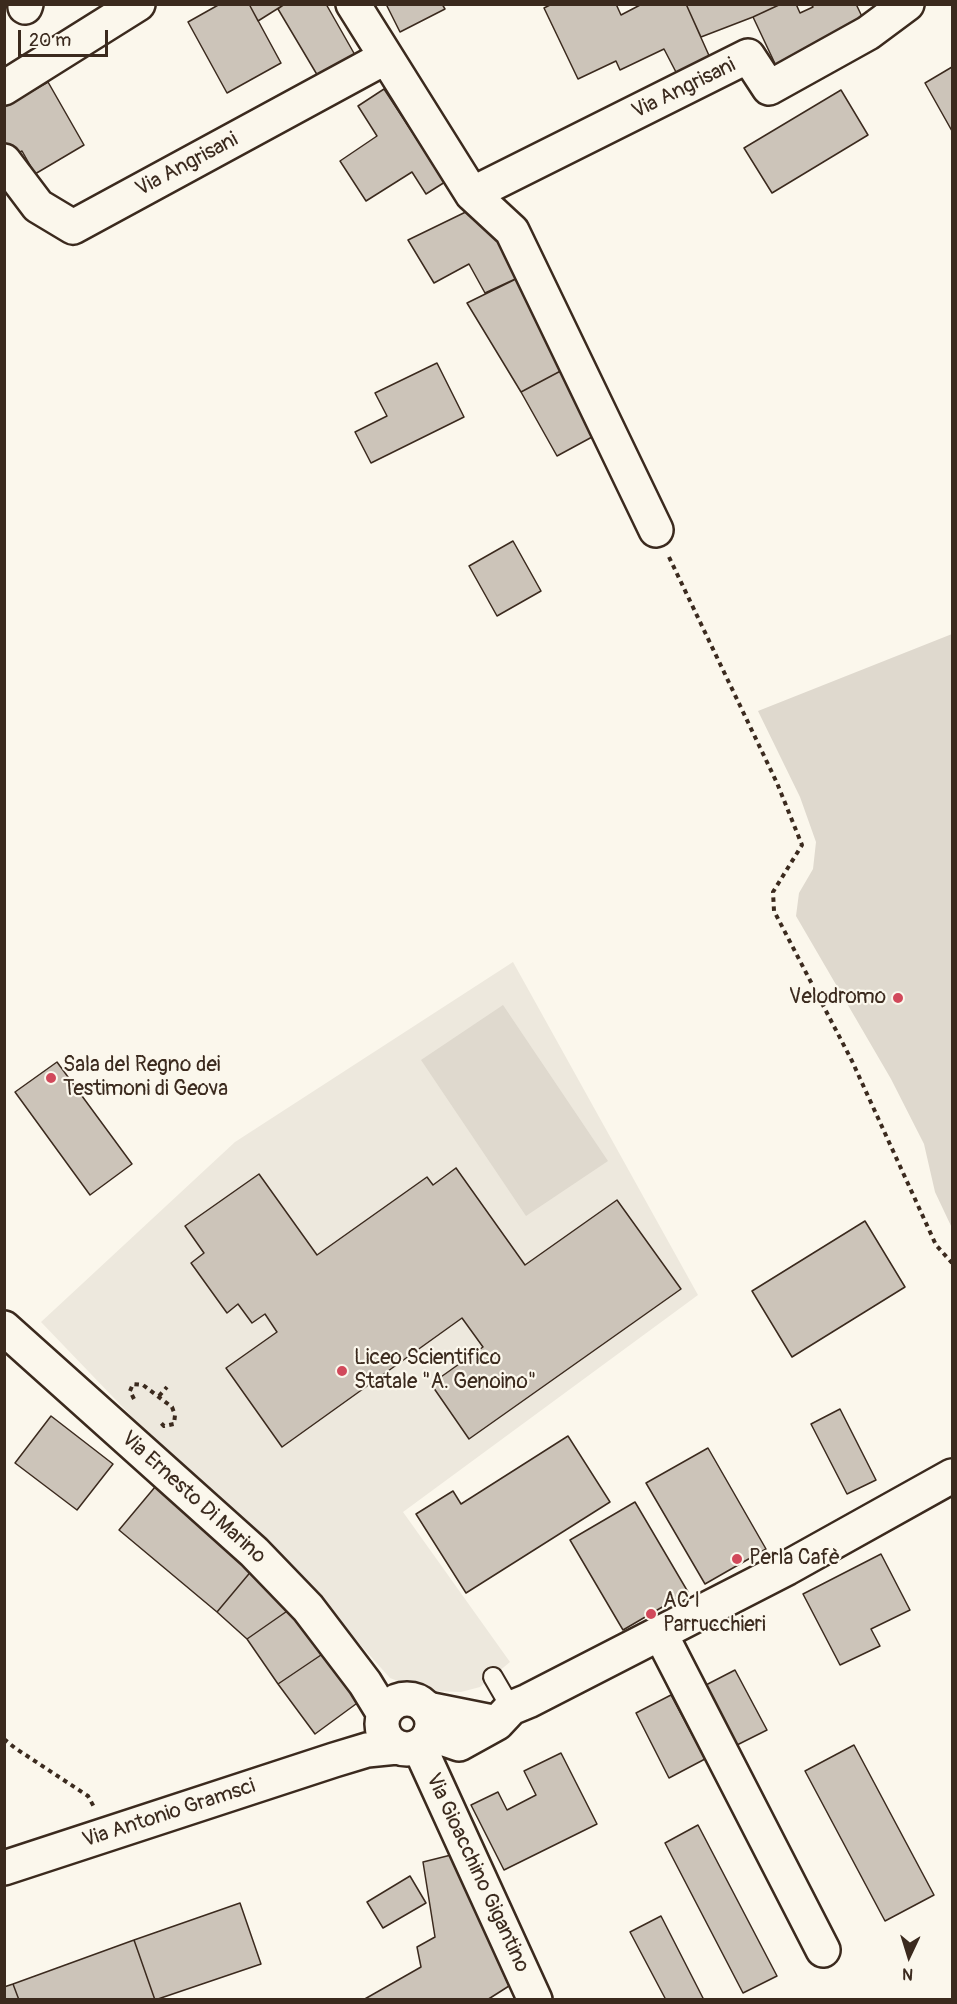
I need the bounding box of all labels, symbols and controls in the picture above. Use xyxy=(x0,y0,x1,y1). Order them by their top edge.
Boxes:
scale bar xyxy=(21,18,111,56)
text: 20 m xyxy=(29,29,71,52)
street label: Via Angrisani xyxy=(628,53,740,125)
street label: Via Angrisani xyxy=(132,128,242,202)
place label: Velodromo xyxy=(789,985,886,1011)
marker: Velodromo xyxy=(891,991,905,1005)
place label: Sala del Regno dei Testimoni di Geova xyxy=(63,1053,228,1103)
marker: Sala del Regno dei Testimoni di Geova xyxy=(44,1071,58,1085)
place label: Liceo Scientifico Statale "A. Genoino" xyxy=(354,1346,536,1396)
marker: Liceo Scientifico Statale "A. Genoino" xyxy=(335,1364,349,1378)
street label: Via Ernesto Di Marino xyxy=(115,1426,271,1570)
place label: Perla Cafè xyxy=(749,1546,840,1572)
marker: Perla Cafè xyxy=(730,1552,744,1566)
place label: AC I Parrucchieri xyxy=(663,1589,766,1639)
marker: AC I Parrucchieri xyxy=(644,1607,658,1621)
street label: Via Gioacchino Gigantino xyxy=(420,1769,534,1977)
street label: Via Antonio Gramsci xyxy=(79,1774,259,1854)
north arrow xyxy=(879,1926,939,1986)
text: N xyxy=(902,1964,914,1984)

